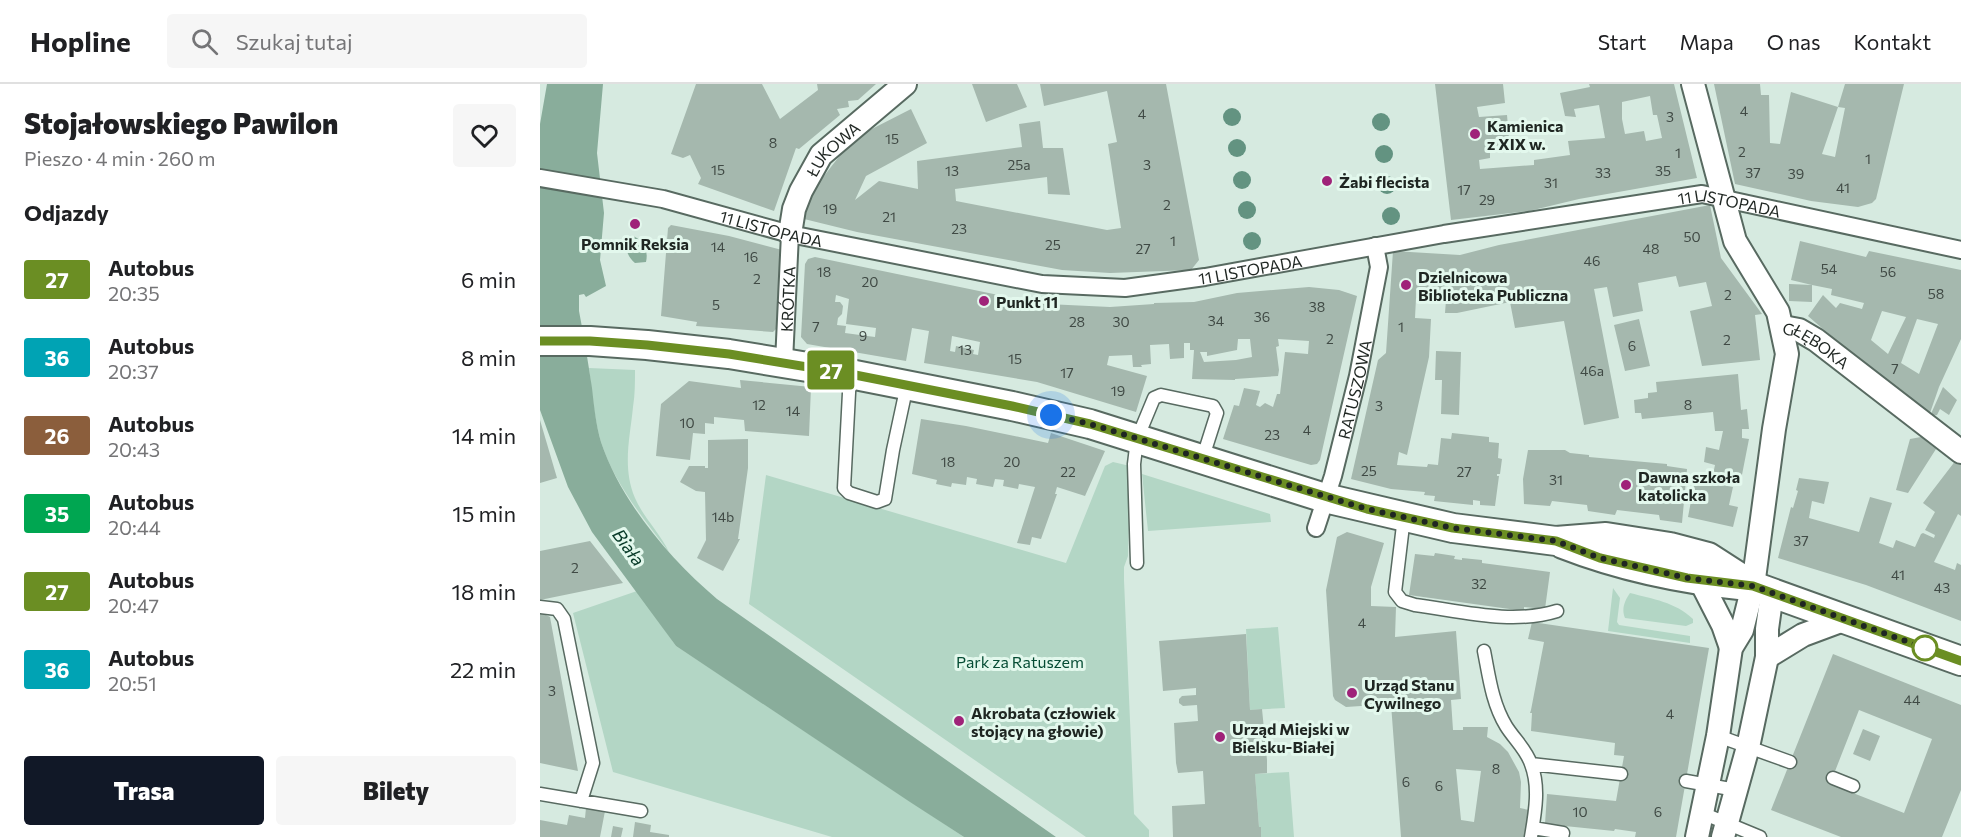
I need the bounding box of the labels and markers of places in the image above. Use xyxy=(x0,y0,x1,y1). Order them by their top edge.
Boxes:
place label: Kamienica z XIX w. xyxy=(1487,116,1563,153)
marker: Kamienica z XIX w. xyxy=(1468,127,1482,141)
place label: Żabi flecista xyxy=(1339,172,1430,191)
marker: Żabi flecista xyxy=(1320,174,1334,188)
marker: Pomnik Reksia xyxy=(628,217,642,231)
place label: Pomnik Reksia xyxy=(581,234,689,253)
place label: Dzielnicowa Biblioteka Publiczna xyxy=(1418,267,1568,304)
marker: Dzielnicowa Biblioteka Publiczna xyxy=(1399,278,1413,292)
place label: Punkt 11 xyxy=(996,292,1058,311)
marker: Punkt 11 xyxy=(977,294,991,308)
place label: Dawna szkoła katolicka xyxy=(1638,467,1740,504)
marker: Dawna szkoła katolicka xyxy=(1619,478,1633,492)
unlabelled marker xyxy=(1912,635,1938,661)
place label: Urząd Stanu Cywilnego xyxy=(1364,675,1454,712)
marker: Urząd Stanu Cywilnego xyxy=(1345,686,1359,700)
place label: Akrobata (człowiek stojący na głowie) xyxy=(971,703,1117,740)
marker: Akrobata (człowiek stojący na głowie) xyxy=(952,714,966,728)
place label: Urząd Miejski w Bielsku-Białej xyxy=(1232,719,1350,756)
marker: Urząd Miejski w Bielsku-Białej xyxy=(1213,730,1227,744)

